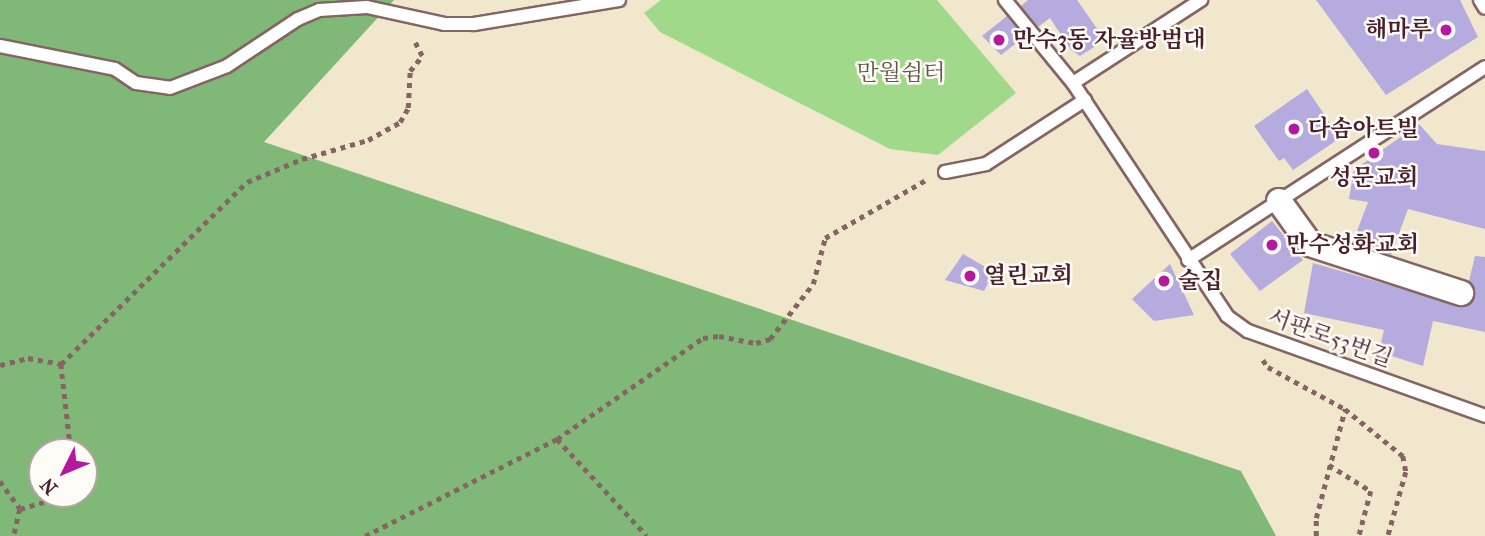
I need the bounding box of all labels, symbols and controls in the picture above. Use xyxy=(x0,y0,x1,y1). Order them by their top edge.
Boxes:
place label: 해마루 xyxy=(1365,16,1432,44)
marker: 해마루 xyxy=(1438,22,1454,38)
place label: 만수3동 자율방범대 xyxy=(1013,26,1205,54)
marker: 만수3동 자율방범대 xyxy=(991,32,1007,48)
park label: 만월쉼터 xyxy=(857,59,945,87)
place label: 다솜아트빌 xyxy=(1308,115,1419,143)
marker: 다솜아트빌 xyxy=(1286,121,1302,137)
marker: 성문교회 xyxy=(1366,145,1382,161)
place label: 성문교회 xyxy=(1330,164,1418,192)
place label: 만수성화교회 xyxy=(1286,231,1419,259)
marker: 만수성화교회 xyxy=(1264,237,1280,253)
place label: 열린교회 xyxy=(984,262,1073,290)
place label: 술집 xyxy=(1178,267,1222,295)
marker: 열린교회 xyxy=(962,268,978,284)
marker: 술집 xyxy=(1156,273,1172,289)
street label: 서판로53번길 xyxy=(1264,303,1396,373)
north arrow xyxy=(28,438,98,508)
text: N xyxy=(36,473,62,499)

